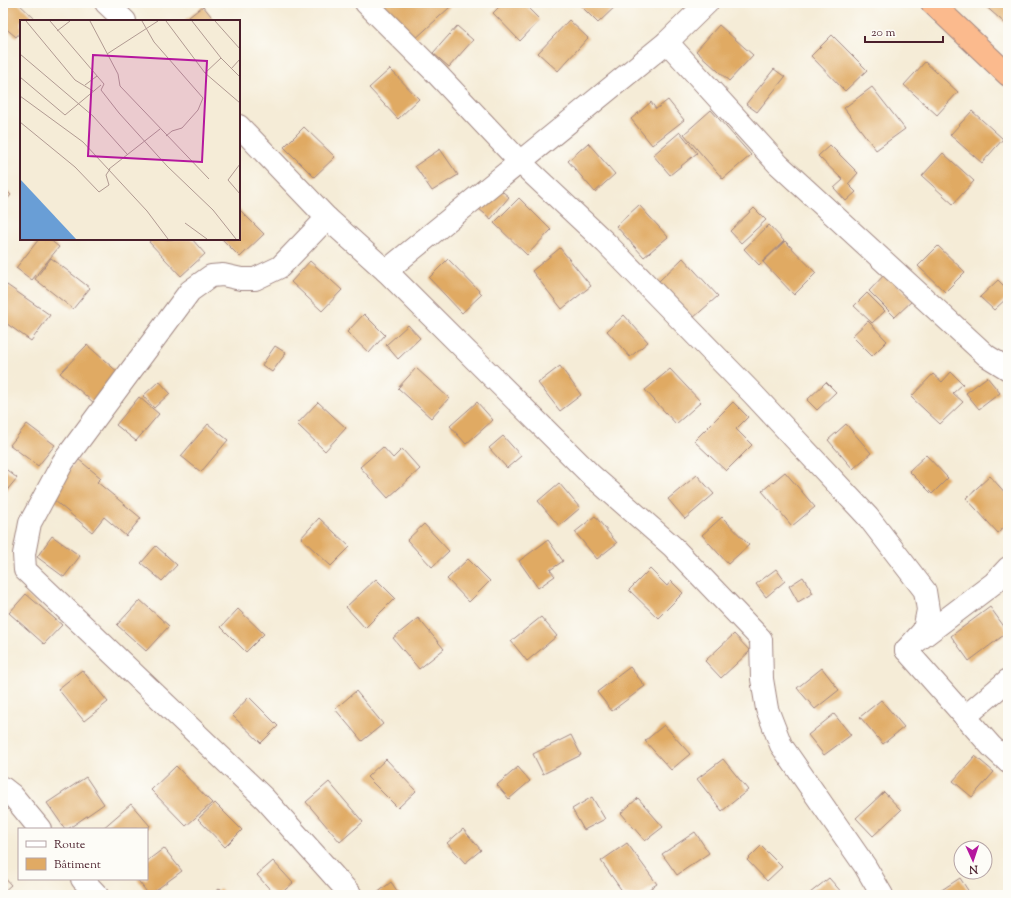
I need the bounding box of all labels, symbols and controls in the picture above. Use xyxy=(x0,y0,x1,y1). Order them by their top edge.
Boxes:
scale bar xyxy=(865,18,943,44)
inset map xyxy=(20,20,240,240)
text: 20 m xyxy=(871,24,896,42)
legend xyxy=(18,828,148,880)
text: Route xyxy=(54,836,86,854)
north arrow xyxy=(953,840,993,880)
text: Bâtiment xyxy=(54,856,101,874)
text: N xyxy=(968,861,979,877)

